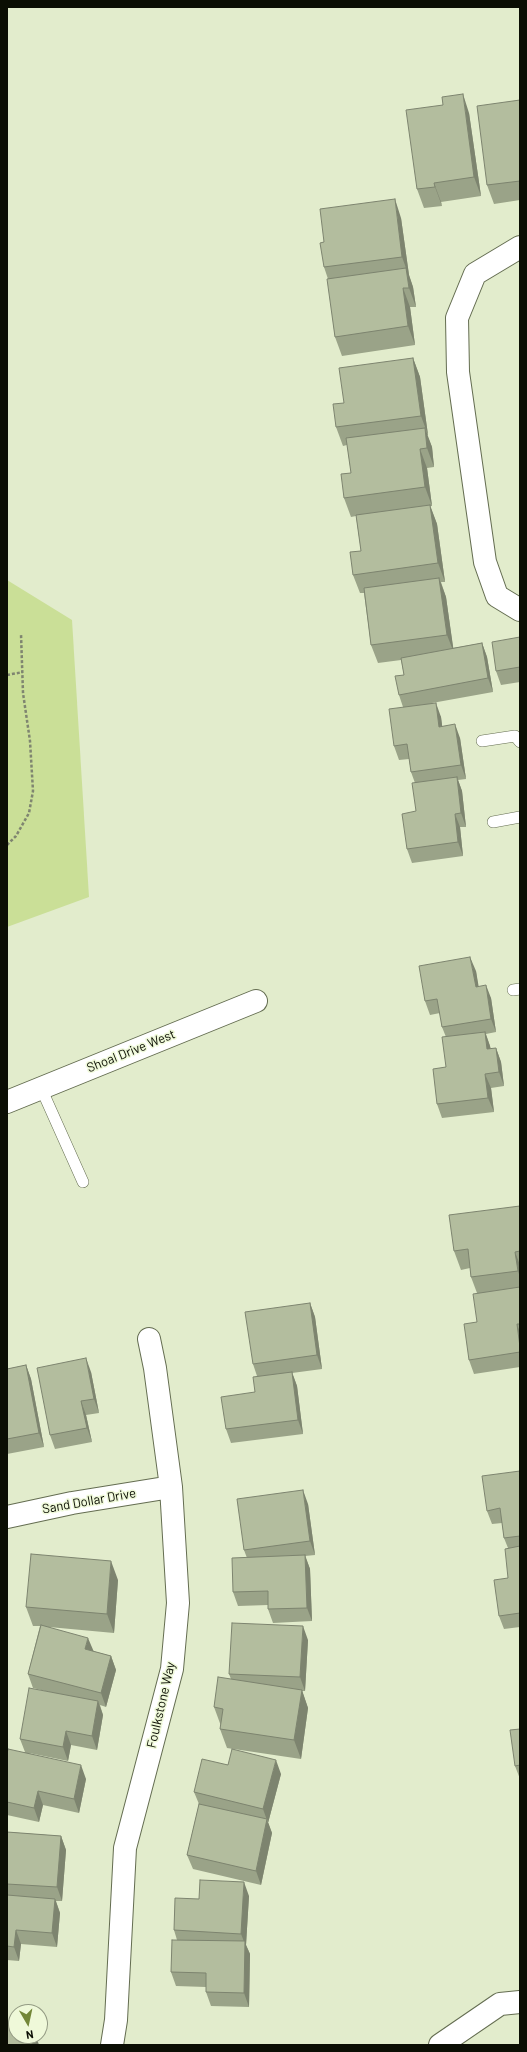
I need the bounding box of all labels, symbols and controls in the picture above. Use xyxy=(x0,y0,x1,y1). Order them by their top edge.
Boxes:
street label: Shoal Drive West xyxy=(85,1026,177,1076)
street label: Sand Dollar Drive xyxy=(41,1485,137,1517)
street label: Foulkstone Way xyxy=(143,1660,179,1750)
north arrow xyxy=(8,2004,48,2044)
text: N xyxy=(25,2028,34,2042)

